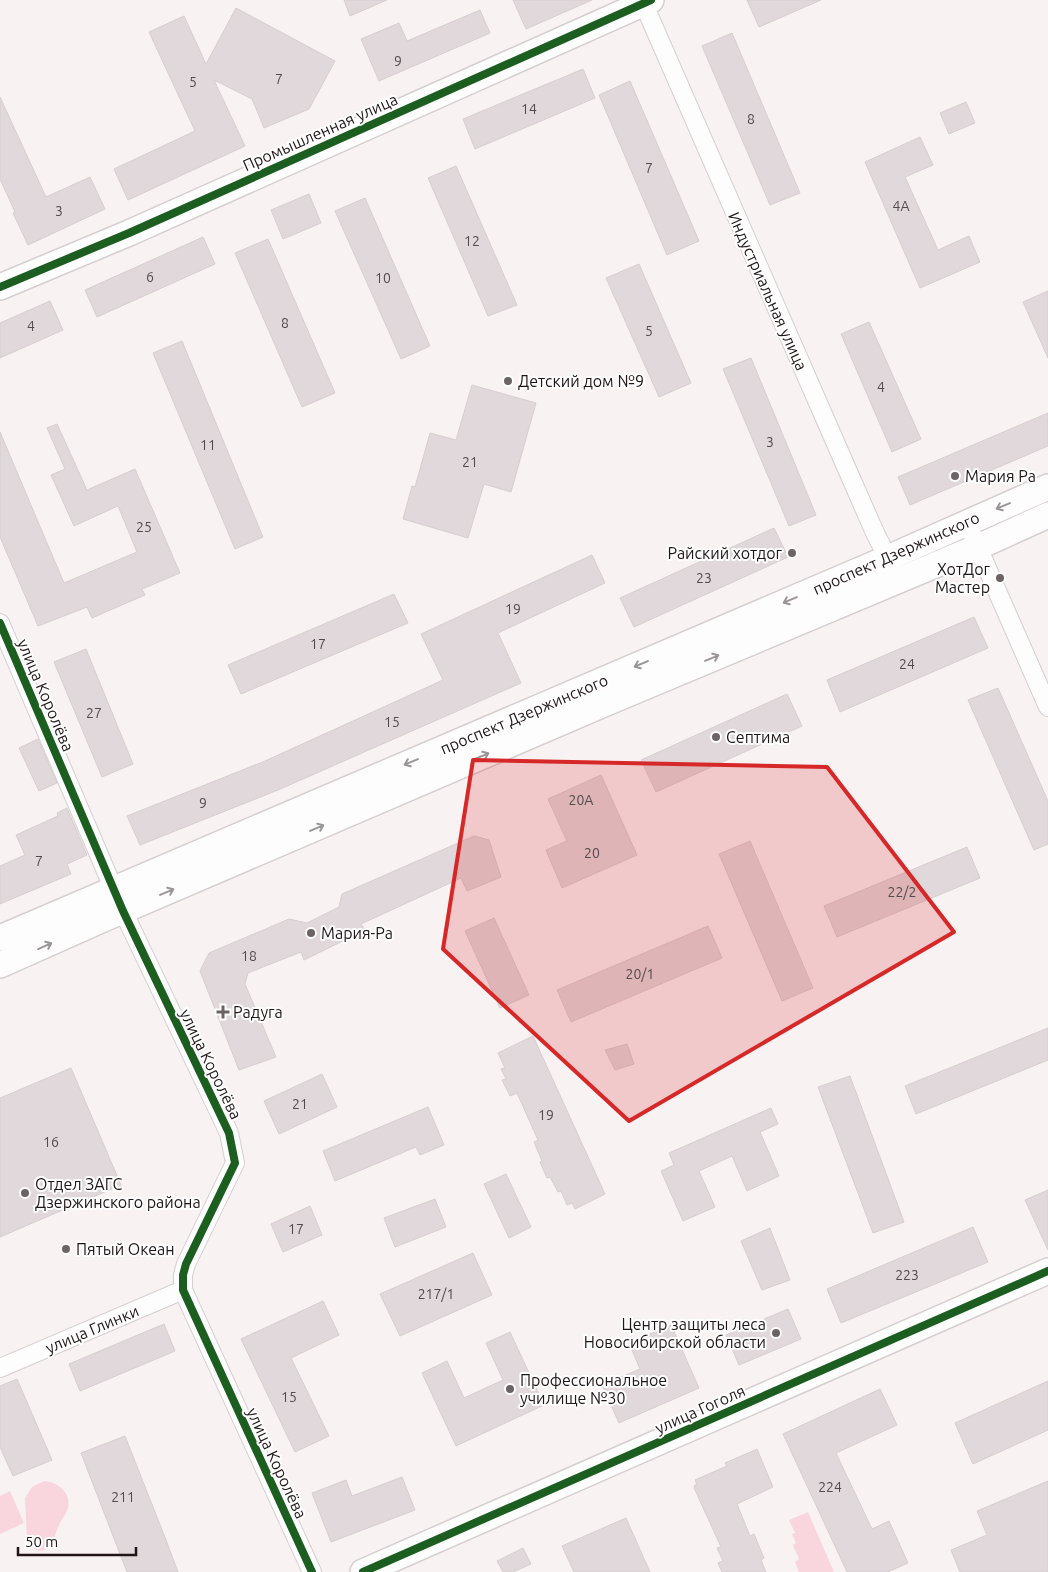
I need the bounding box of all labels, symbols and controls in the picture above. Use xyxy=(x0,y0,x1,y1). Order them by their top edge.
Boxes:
house number: 9 xyxy=(394,53,402,69)
house number: 7 xyxy=(275,71,283,87)
house number: 5 xyxy=(189,74,197,90)
street label: Промышленная улица xyxy=(240,90,400,174)
house number: 14 xyxy=(521,101,537,117)
house number: 8 xyxy=(747,111,755,127)
house number: 7 xyxy=(645,160,653,176)
house number: 4А xyxy=(893,198,910,214)
house number: 3 xyxy=(55,203,63,219)
street label: Индустриальная улица xyxy=(725,209,811,373)
house number: 12 xyxy=(464,233,480,249)
house number: 6 xyxy=(146,269,154,285)
house number: 10 xyxy=(375,270,391,286)
house number: 8 xyxy=(281,315,289,331)
house number: 4 xyxy=(27,318,35,334)
house number: 5 xyxy=(645,323,653,339)
place label: Детский дом №9 xyxy=(518,372,644,390)
marker: Детский дом №9 xyxy=(502,375,514,387)
house number: 4 xyxy=(877,379,885,395)
house number: 3 xyxy=(766,434,774,450)
house number: 11 xyxy=(200,437,216,453)
house number: 21 xyxy=(462,454,478,470)
place label: Мария Ра xyxy=(965,467,1036,485)
marker: Мария Ра xyxy=(949,470,961,482)
one-way arrow xyxy=(996,501,1011,511)
street label: проспект Дзержинского xyxy=(810,508,982,598)
house number: 25 xyxy=(136,519,152,535)
place label: Райский хотдог xyxy=(667,544,783,562)
marker: Райский хотдог xyxy=(786,547,798,559)
place label: ХотДог Мастер xyxy=(935,560,991,596)
house number: 23 xyxy=(696,570,712,586)
marker: ХотДог Мастер xyxy=(994,572,1006,584)
one-way arrow xyxy=(783,595,798,605)
house number: 19 xyxy=(505,601,521,617)
street label: улица Королёва xyxy=(14,636,78,754)
house number: 17 xyxy=(310,636,326,652)
one-way arrow xyxy=(704,653,719,663)
house number: 24 xyxy=(899,656,915,672)
one-way arrow xyxy=(634,659,649,669)
street label: проспект Дзержинского xyxy=(437,670,611,758)
house number: 27 xyxy=(86,705,102,721)
house number: 15 xyxy=(384,714,400,730)
place label: Септима xyxy=(726,728,790,746)
marker: Септима xyxy=(710,731,722,743)
one-way arrow xyxy=(474,751,489,761)
one-way arrow xyxy=(404,758,419,768)
house number: 20А xyxy=(569,792,593,808)
house number: 9 xyxy=(199,795,207,811)
one-way arrow xyxy=(309,822,324,832)
house number: 20 xyxy=(584,845,600,861)
house number: 7 xyxy=(35,853,43,869)
house number: 22/2 xyxy=(888,884,916,900)
one-way arrow xyxy=(159,886,174,896)
place label: Мария-Ра xyxy=(321,924,393,942)
marker: Мария-Ра xyxy=(305,927,317,939)
one-way arrow xyxy=(37,940,52,950)
house number: 18 xyxy=(241,948,257,964)
house number: 20/1 xyxy=(626,966,654,982)
place label: Радуга xyxy=(233,1003,283,1021)
street label: улица Королёва xyxy=(177,1006,245,1122)
marker: Радуга xyxy=(217,1006,229,1018)
house number: 21 xyxy=(292,1096,308,1112)
house number: 19 xyxy=(538,1107,554,1123)
house number: 16 xyxy=(43,1134,59,1150)
place label: Отдел ЗАГС Дзержинского района xyxy=(35,1175,201,1211)
marker: Отдел ЗАГС Дзержинского района xyxy=(19,1187,31,1199)
house number: 17 xyxy=(288,1221,304,1237)
place label: Пятый Океан xyxy=(76,1240,175,1258)
marker: Пятый Океан xyxy=(60,1243,72,1255)
house number: 223 xyxy=(895,1267,919,1283)
house number: 217/1 xyxy=(418,1286,454,1302)
street label: улица Глинки xyxy=(43,1301,141,1357)
place label: Центр защиты леса Новосибирской области xyxy=(584,1315,766,1351)
marker: Центр защиты леса Новосибирской области xyxy=(770,1327,782,1339)
place label: Профессиональное училище №30 xyxy=(520,1371,667,1407)
street label: улица Гоголя xyxy=(652,1381,748,1437)
marker: Профессиональное училище №30 xyxy=(504,1383,516,1395)
house number: 15 xyxy=(281,1389,297,1405)
street label: улица Королёва xyxy=(243,1405,311,1521)
house number: 224 xyxy=(818,1479,842,1495)
house number: 211 xyxy=(111,1489,135,1505)
scale bar xyxy=(18,1524,135,1556)
text: 50 m xyxy=(25,1533,58,1550)

